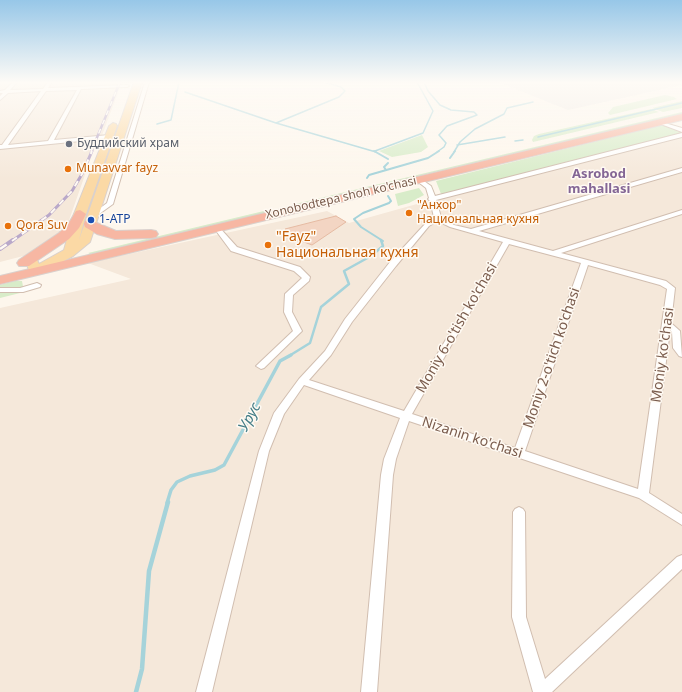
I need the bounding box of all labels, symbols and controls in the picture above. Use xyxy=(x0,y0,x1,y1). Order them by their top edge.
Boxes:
place label: Буддийский храм xyxy=(77,137,179,151)
marker: Буддийский храм xyxy=(64,139,74,149)
place label: Munavvar fayz xyxy=(76,162,158,176)
marker: Munavvar fayz xyxy=(63,164,73,174)
district label: Asrobod mahallasi xyxy=(568,166,630,197)
street label: Xonobodtepa shoh ko'chasi xyxy=(264,174,418,222)
place label: "Анхор" Национальная кухня xyxy=(417,199,539,227)
marker: "Анхор" Национальная кухня xyxy=(404,208,414,218)
place label: 1-ATP xyxy=(99,213,130,227)
marker: 1-ATP xyxy=(86,215,96,225)
place label: Qora Suv xyxy=(16,219,67,233)
marker: Qora Suv xyxy=(3,221,13,231)
place label: "Fayz" Национальная кухня xyxy=(276,229,418,262)
marker: "Fayz" Национальная кухня xyxy=(263,240,273,250)
street label: Moniy 6-o'tish ko'chasi xyxy=(413,260,501,396)
street label: Moniy 2-o'tich ko'chasi xyxy=(520,286,584,430)
street label: Moniy ko'chasi xyxy=(648,306,678,404)
water label: Урус xyxy=(235,400,265,434)
street label: Nizanin ko'chasi xyxy=(420,414,524,462)

